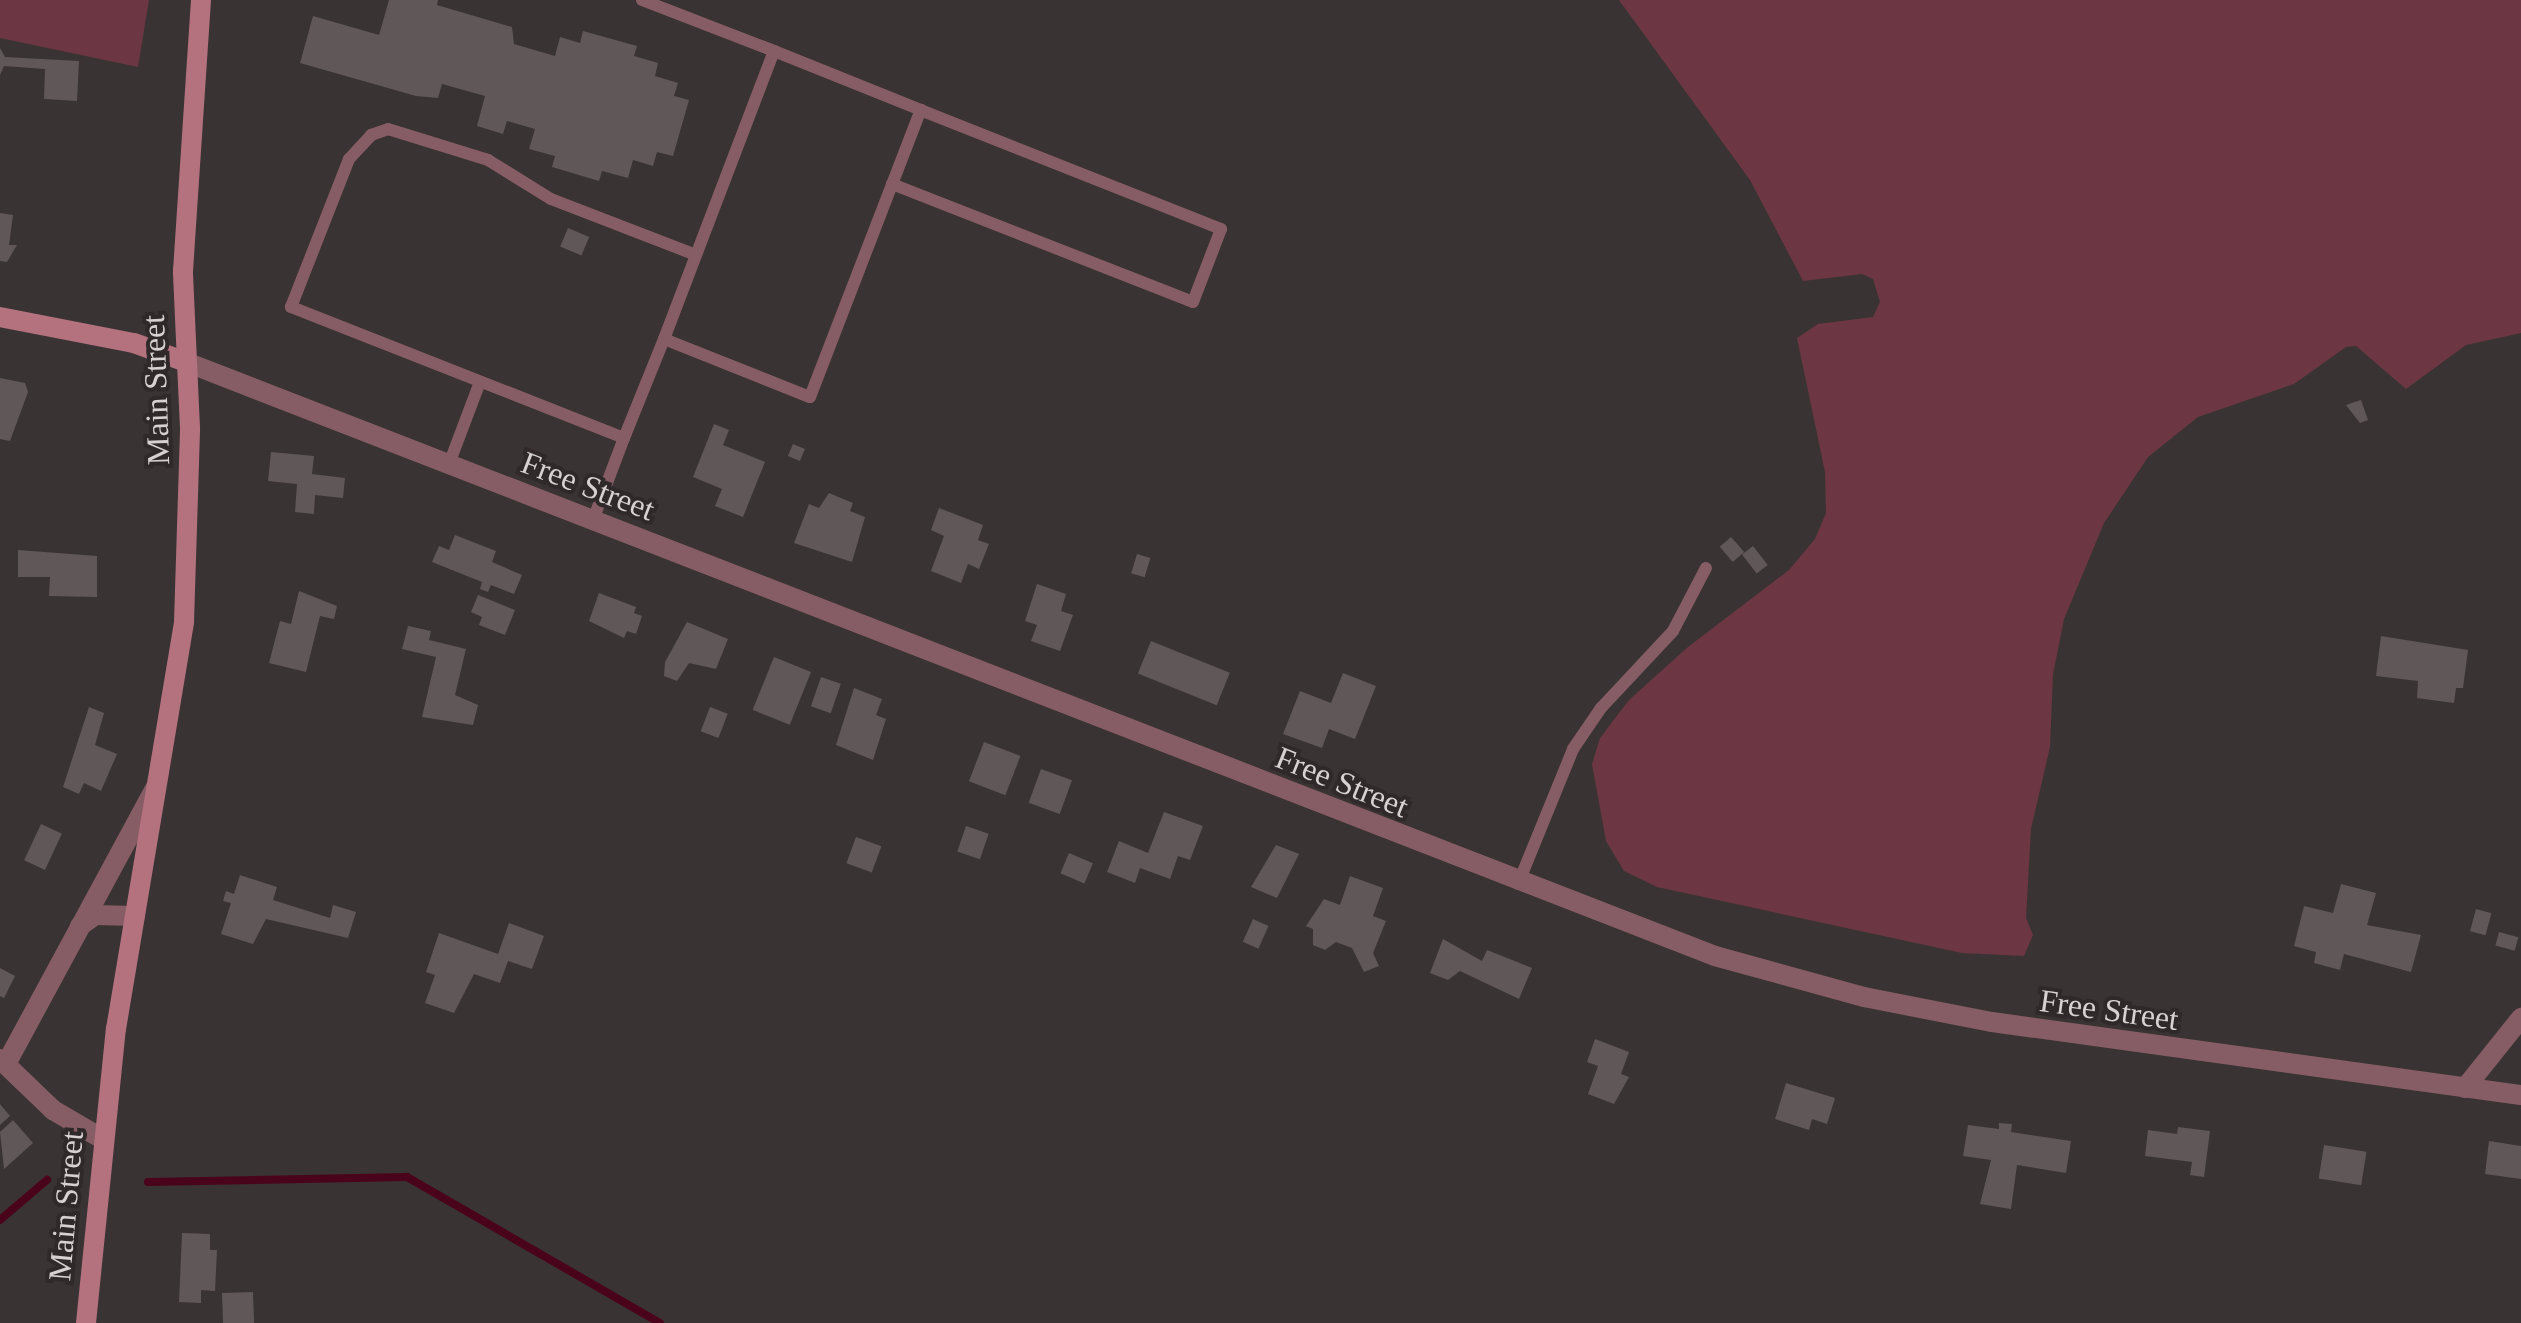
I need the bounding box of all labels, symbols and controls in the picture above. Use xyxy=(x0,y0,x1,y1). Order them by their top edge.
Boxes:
street label: Main Street xyxy=(134,314,178,466)
street label: Free Street xyxy=(516,443,660,529)
street label: Free Street xyxy=(1270,738,1414,826)
street label: Free Street xyxy=(2037,981,2181,1039)
street label: Main Street xyxy=(40,1130,92,1282)

